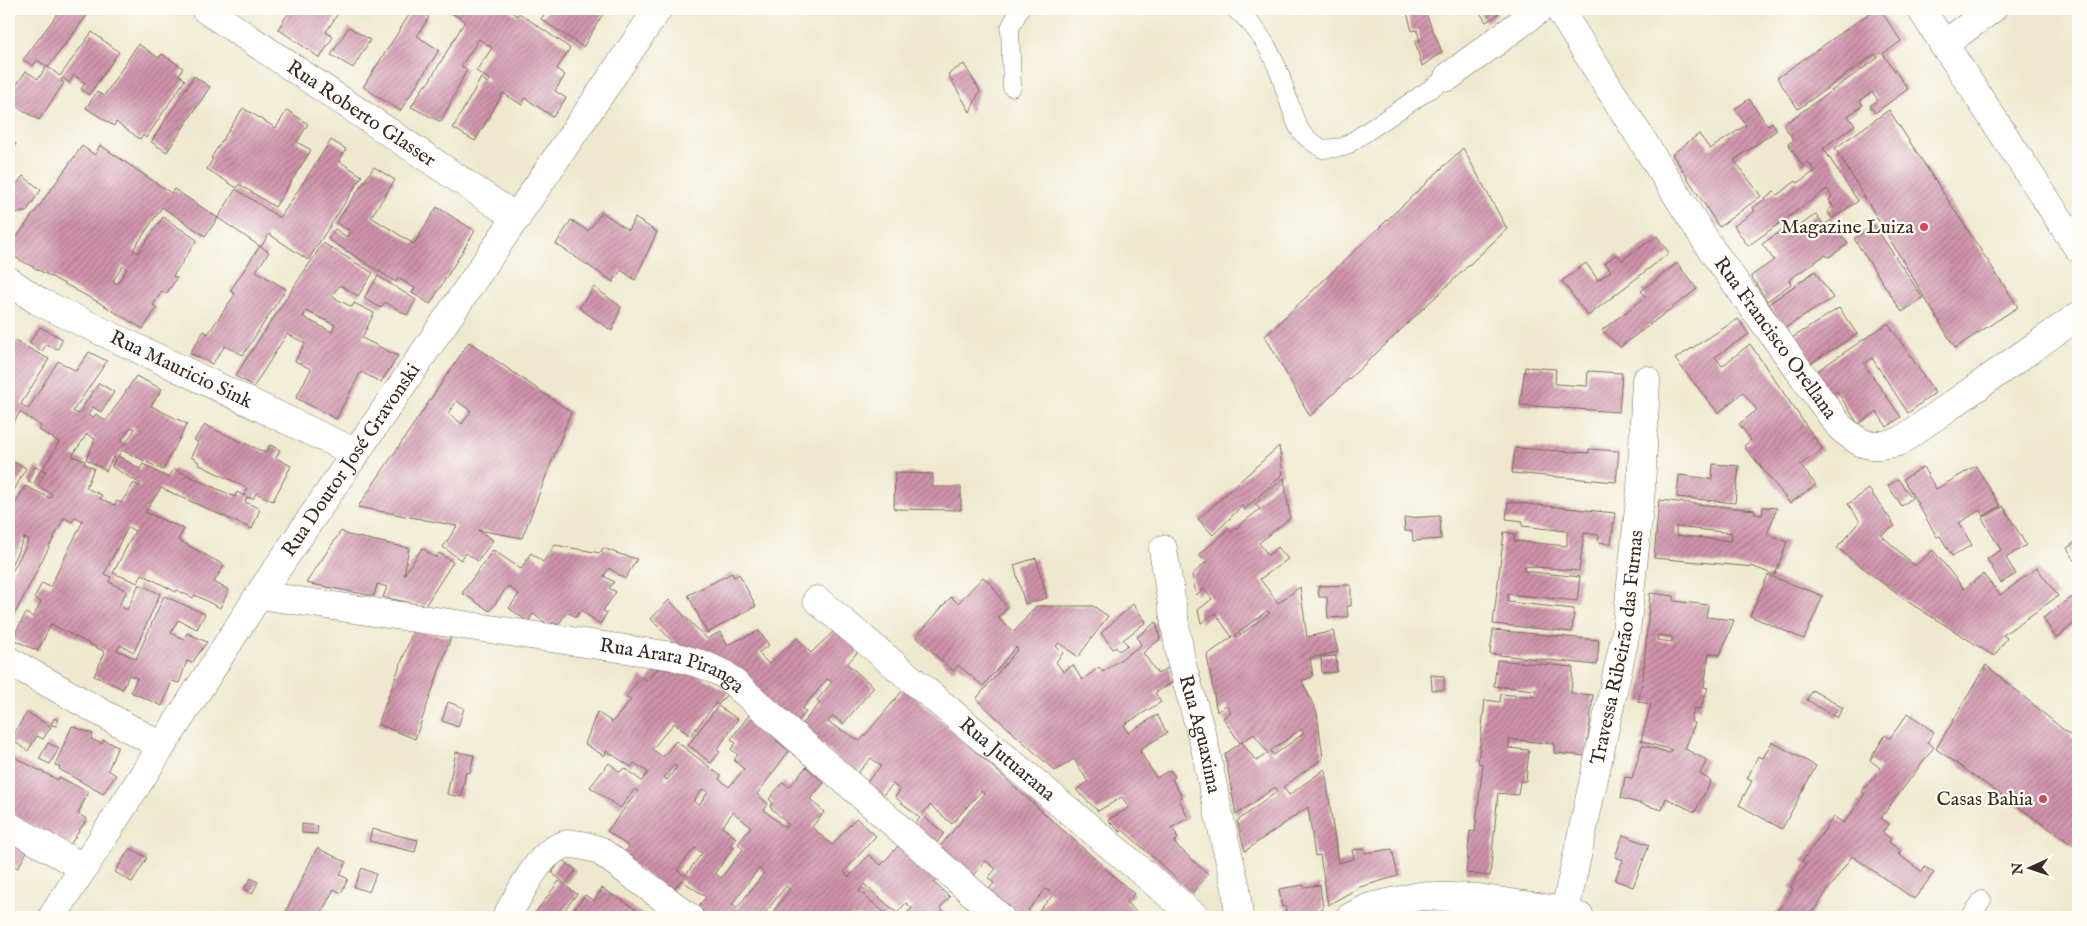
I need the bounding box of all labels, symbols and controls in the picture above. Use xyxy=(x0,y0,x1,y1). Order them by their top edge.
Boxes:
street label: Rua Roberto Glasser xyxy=(282,55,441,173)
place label: Magazine Luiza xyxy=(1780,215,1914,240)
marker: Magazine Luiza xyxy=(1918,221,1930,233)
street label: Rua Francisco Orellana xyxy=(1708,252,1843,424)
street label: Rua Mauricio Sink xyxy=(106,325,257,414)
street label: Rua Doutor José Gravonski xyxy=(276,358,426,562)
street label: Travessa Ribeirão das Furnas xyxy=(1585,529,1649,767)
street label: Rua Arara Piranga xyxy=(598,633,750,699)
street label: Rua Aguaxima xyxy=(1173,672,1227,796)
street label: Rua Jutuarana xyxy=(954,712,1061,807)
place label: Casas Bahia xyxy=(1936,787,2033,812)
marker: Casas Bahia xyxy=(2037,793,2049,805)
north arrow xyxy=(2004,844,2054,894)
text: N xyxy=(2009,862,2027,876)

